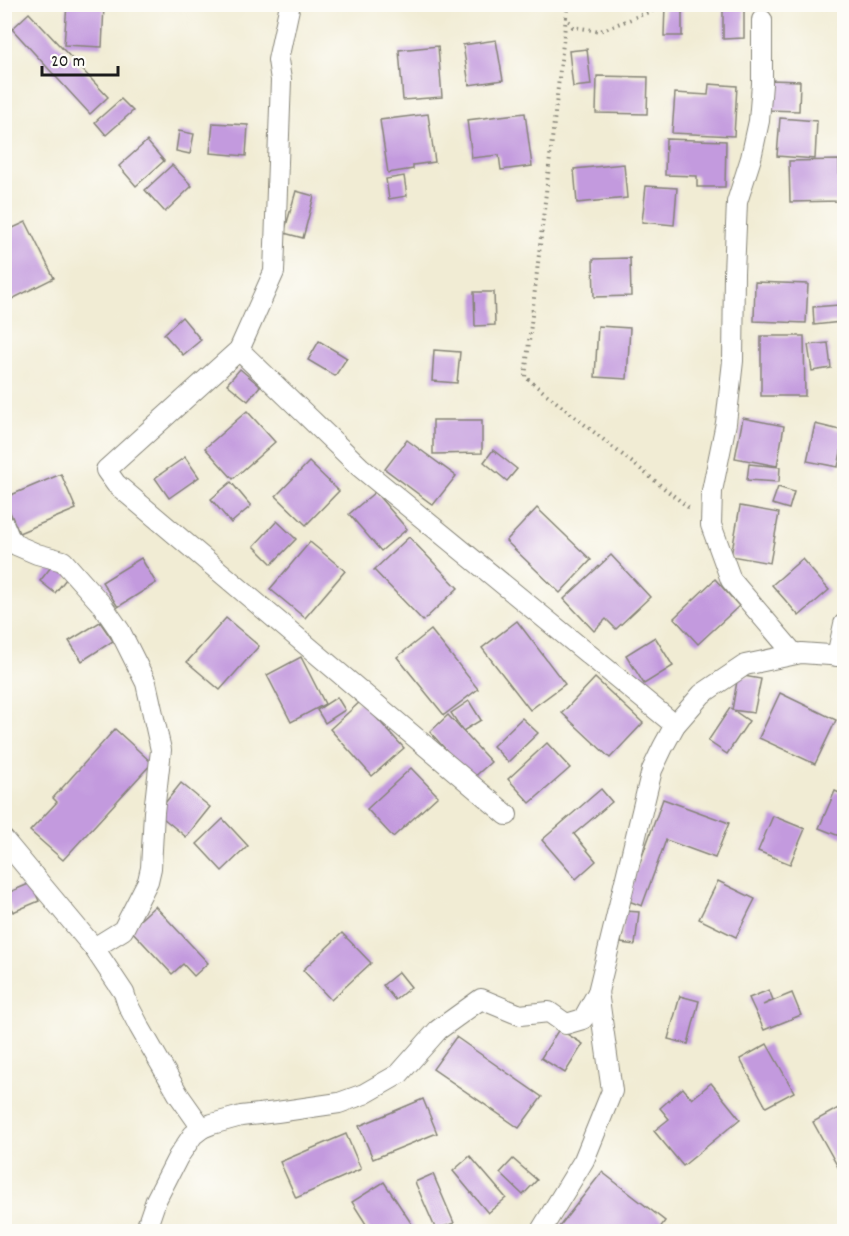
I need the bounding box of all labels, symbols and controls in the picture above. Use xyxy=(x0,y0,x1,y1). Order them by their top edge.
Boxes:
scale bar xyxy=(42,39,118,77)
text: 20 m xyxy=(51,50,85,75)

